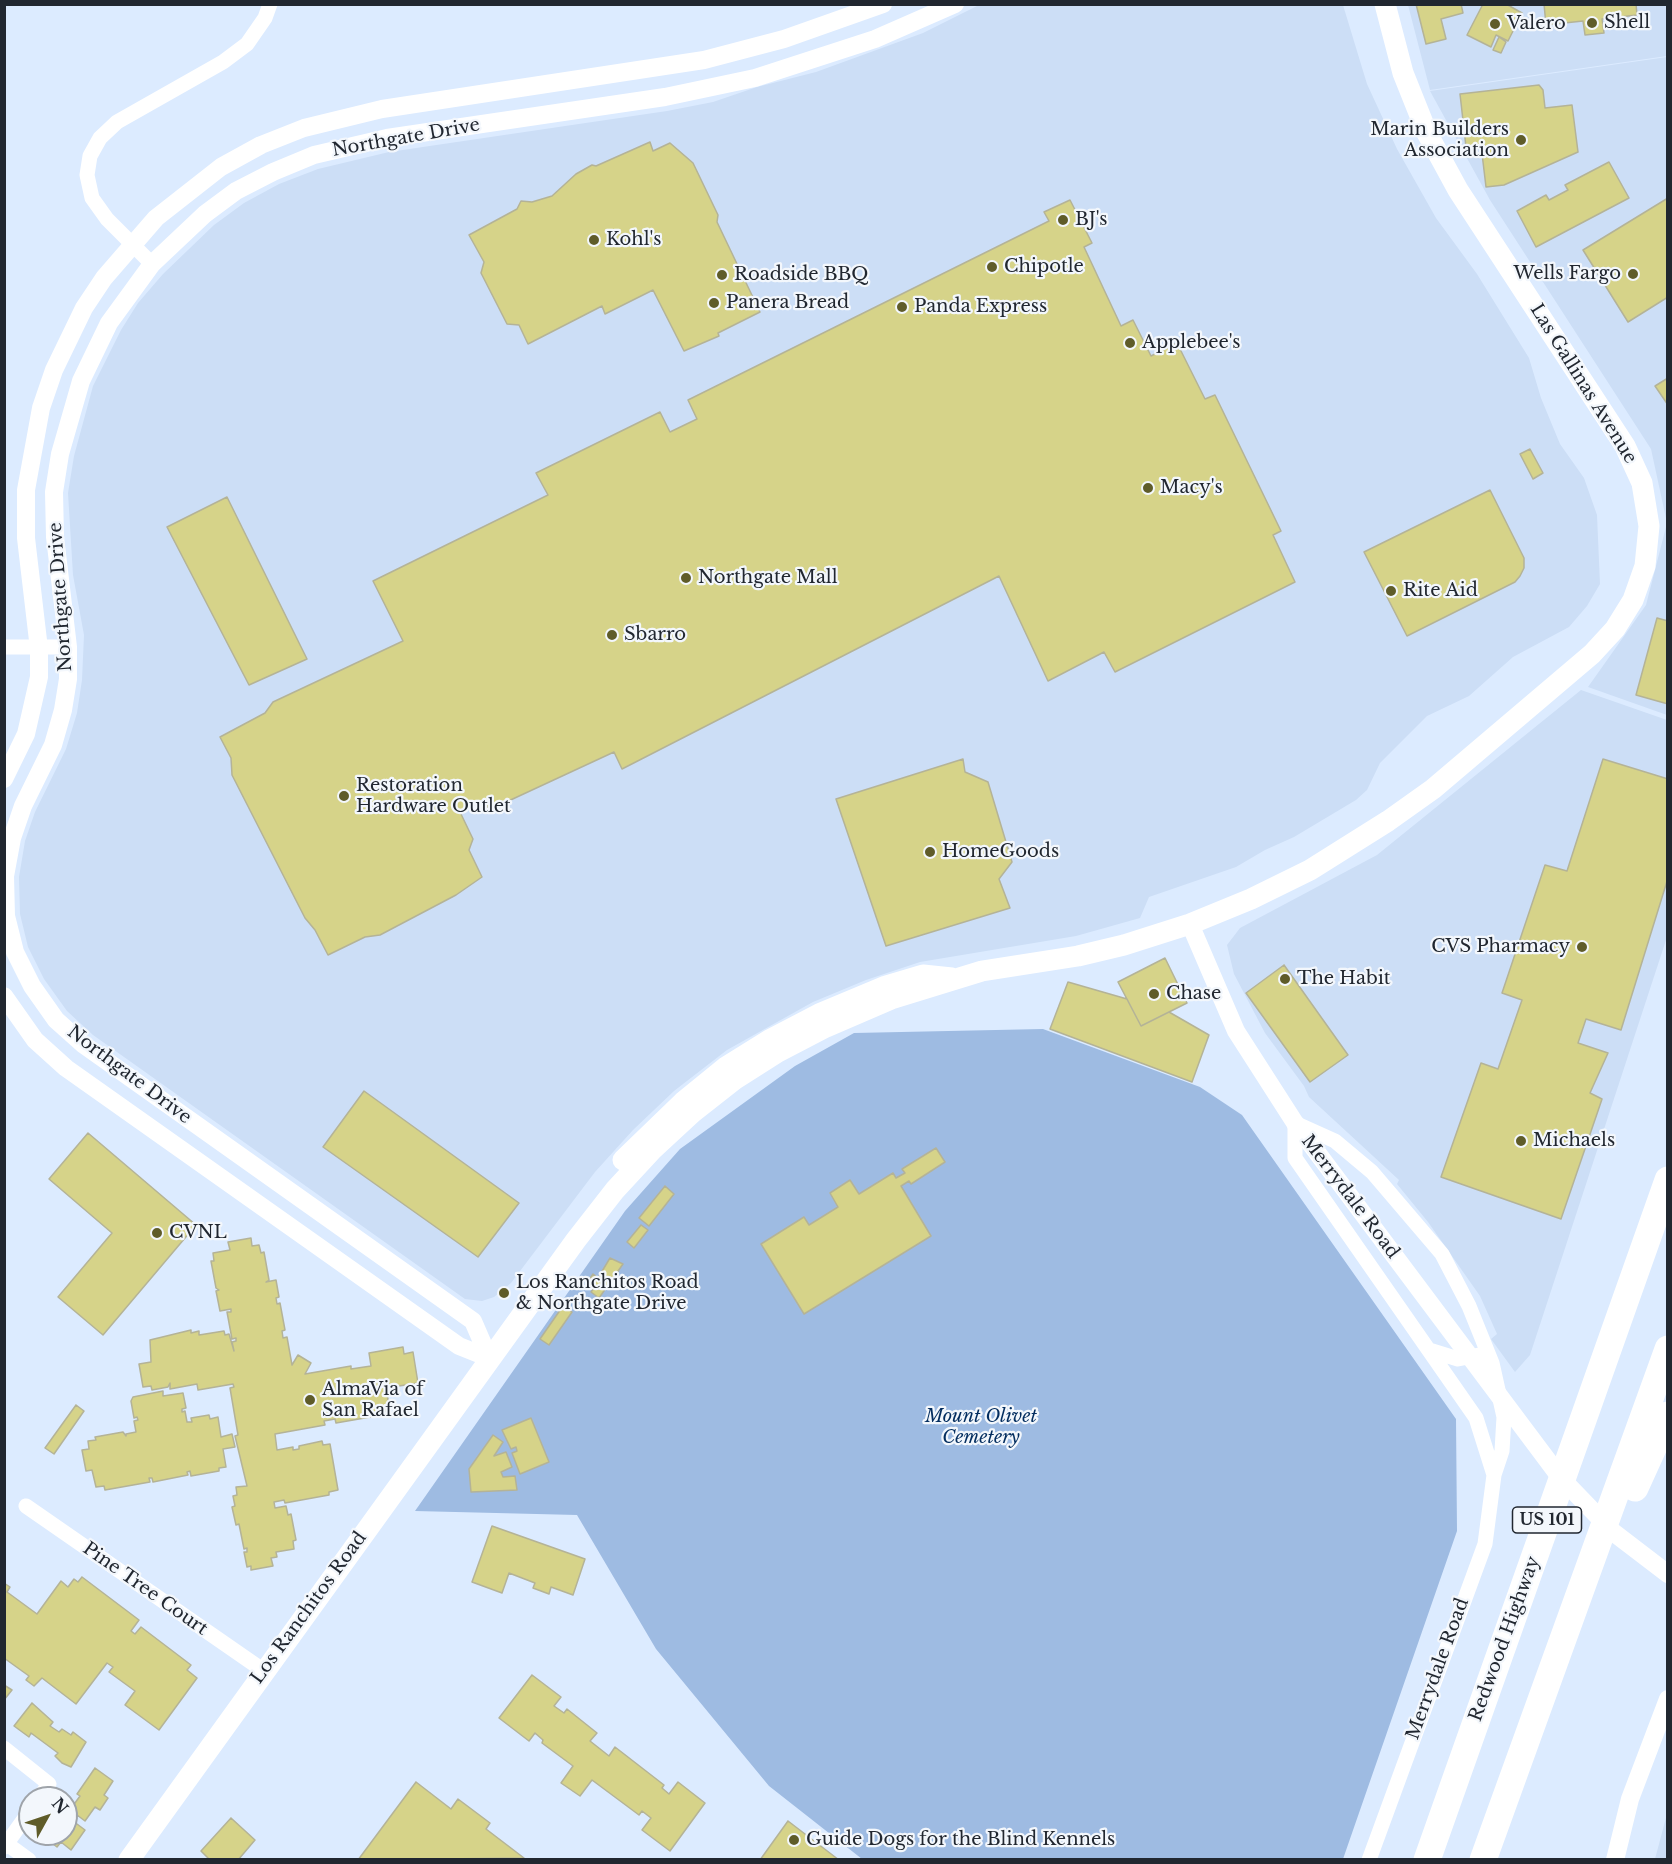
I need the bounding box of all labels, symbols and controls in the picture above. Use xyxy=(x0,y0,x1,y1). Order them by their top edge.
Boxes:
place label: Shell xyxy=(1604,12,1650,34)
place label: Valero xyxy=(1507,13,1566,35)
marker: Shell xyxy=(1585,16,1599,30)
marker: Valero xyxy=(1488,17,1502,31)
street label: Northgate Drive xyxy=(330,114,482,162)
place label: Marin Builders Association xyxy=(1370,119,1509,162)
marker: Marin Builders Association xyxy=(1514,133,1528,147)
place label: BJ's xyxy=(1075,209,1108,231)
marker: BJ's xyxy=(1056,213,1070,227)
place label: Kohl's xyxy=(606,229,661,251)
marker: Kohl's xyxy=(587,233,601,247)
place label: Chipotle xyxy=(1004,256,1084,278)
marker: Chipotle xyxy=(985,260,999,274)
place label: Wells Fargo xyxy=(1513,263,1621,285)
place label: Roadside BBQ xyxy=(734,264,868,286)
marker: Wells Fargo xyxy=(1626,267,1640,281)
marker: Roadside BBQ xyxy=(715,268,729,282)
place label: Panera Bread xyxy=(726,292,849,314)
marker: Panera Bread xyxy=(707,296,721,310)
place label: Panda Express xyxy=(914,296,1047,318)
marker: Panda Express xyxy=(895,300,909,314)
street label: Las Gallinas Avenue xyxy=(1525,300,1641,468)
place label: Applebee's xyxy=(1142,332,1240,354)
marker: Applebee's xyxy=(1123,336,1137,350)
place label: Macy's xyxy=(1160,477,1223,499)
marker: Macy's xyxy=(1141,481,1155,495)
street label: Northgate Drive xyxy=(45,522,77,672)
place label: Northgate Mall xyxy=(698,567,838,589)
marker: Northgate Mall xyxy=(679,571,693,585)
place label: Rite Aid xyxy=(1403,580,1478,602)
marker: Rite Aid xyxy=(1384,584,1398,598)
place label: Sbarro xyxy=(624,624,686,646)
marker: Sbarro xyxy=(605,628,619,642)
place label: Restoration Hardware Outlet xyxy=(356,775,511,818)
marker: Restoration Hardware Outlet xyxy=(337,789,351,803)
place label: HomeGoods xyxy=(942,841,1059,863)
marker: HomeGoods xyxy=(923,845,937,859)
place label: CVS Pharmacy xyxy=(1431,936,1570,958)
marker: CVS Pharmacy xyxy=(1575,940,1589,954)
place label: The Habit xyxy=(1297,968,1391,990)
marker: The Habit xyxy=(1278,972,1292,986)
place label: Chase xyxy=(1166,983,1221,1005)
marker: Chase xyxy=(1147,987,1161,1001)
street label: Northgate Drive xyxy=(63,1021,195,1129)
place label: Michaels xyxy=(1533,1130,1615,1152)
street label: Merrydale Road xyxy=(1296,1131,1404,1263)
marker: Michaels xyxy=(1514,1134,1528,1148)
place label: CVNL xyxy=(169,1222,227,1244)
marker: CVNL xyxy=(150,1226,164,1240)
place label: Los Ranchitos Road & Northgate Drive xyxy=(516,1272,699,1314)
marker: Los Ranchitos Road & Northgate Drive xyxy=(497,1286,511,1300)
place label: AlmaVia of San Rafael xyxy=(322,1379,424,1422)
marker: AlmaVia of San Rafael xyxy=(303,1393,317,1407)
park label: Mount Olivet Cemetery xyxy=(925,1406,1037,1448)
road number: US 101 xyxy=(1512,1507,1582,1533)
street label: Los Ranchitos Road xyxy=(247,1528,371,1688)
street label: Pine Tree Court xyxy=(78,1538,212,1640)
street label: Redwood Highway xyxy=(1465,1553,1545,1725)
street label: Merrydale Road xyxy=(1402,1595,1474,1743)
north arrow xyxy=(18,1786,78,1846)
text: N xyxy=(48,1794,73,1818)
place label: Guide Dogs for the Blind Kennels xyxy=(806,1829,1115,1851)
marker: Guide Dogs for the Blind Kennels xyxy=(787,1833,801,1847)

